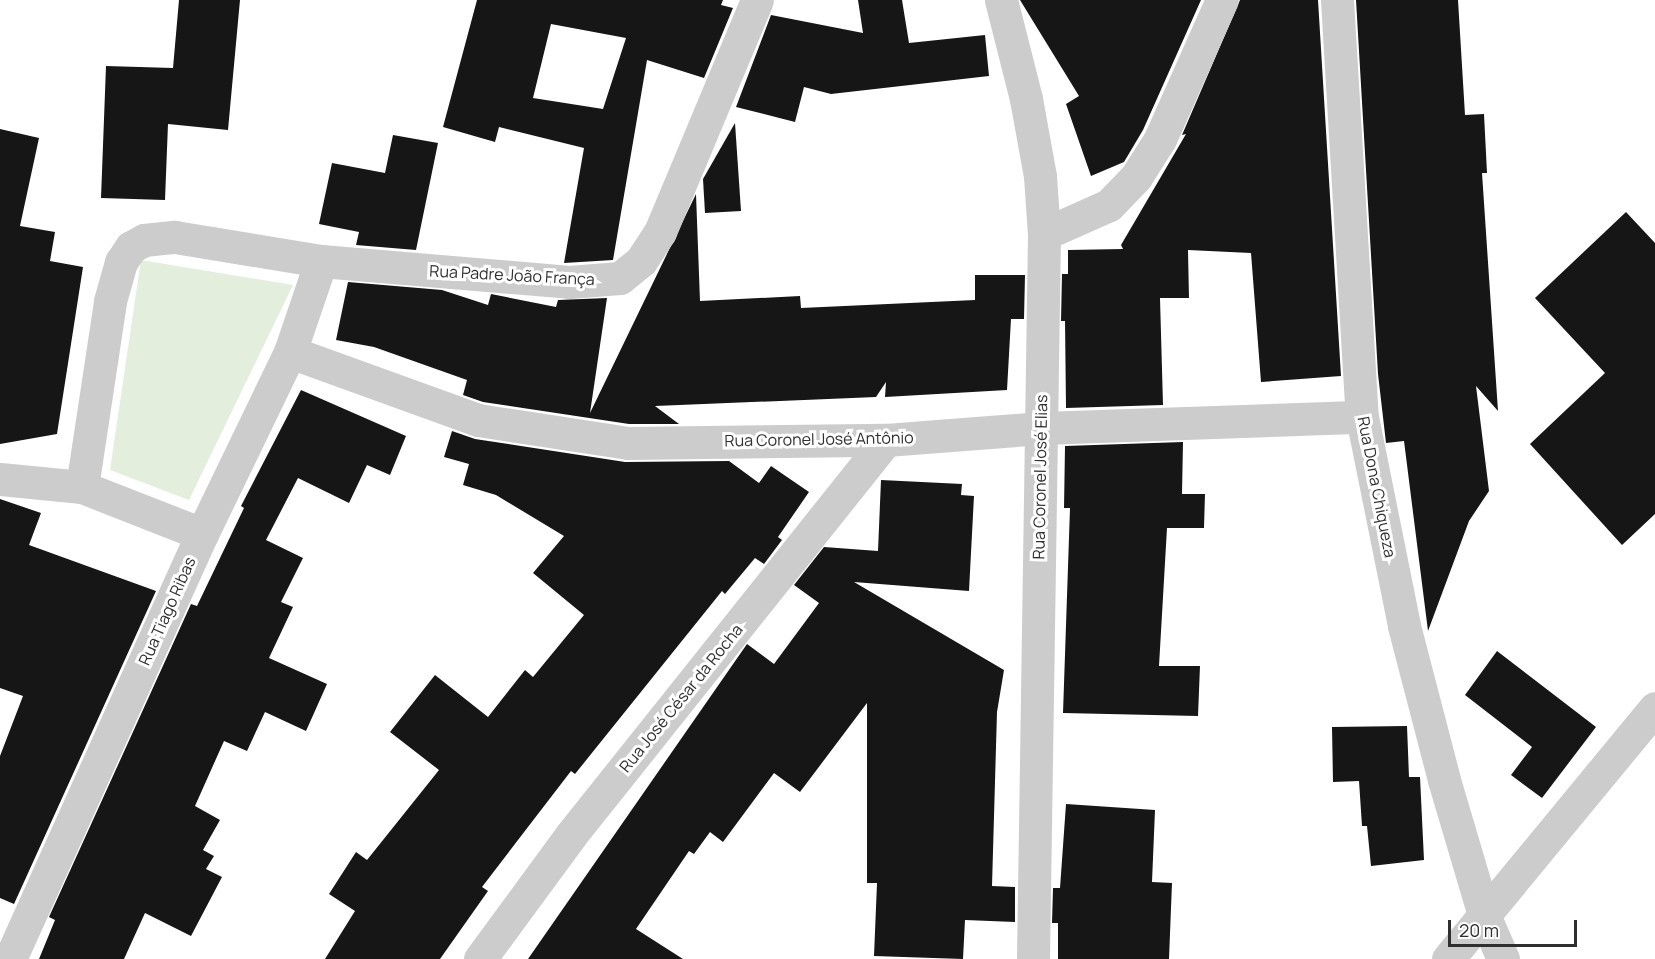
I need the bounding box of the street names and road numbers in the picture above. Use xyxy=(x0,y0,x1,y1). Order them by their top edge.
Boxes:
street label: Rua Padre João França xyxy=(429,261,595,289)
street label: Rua Coronel José Elias xyxy=(1029,394,1051,560)
street label: Rua Dona Chiqueza xyxy=(1354,415,1400,559)
street label: Rua Coronel José Antônio xyxy=(724,428,914,450)
street label: Rua Tiago Ribas xyxy=(135,554,199,668)
street label: Rua José César da Rocha xyxy=(615,620,747,776)

